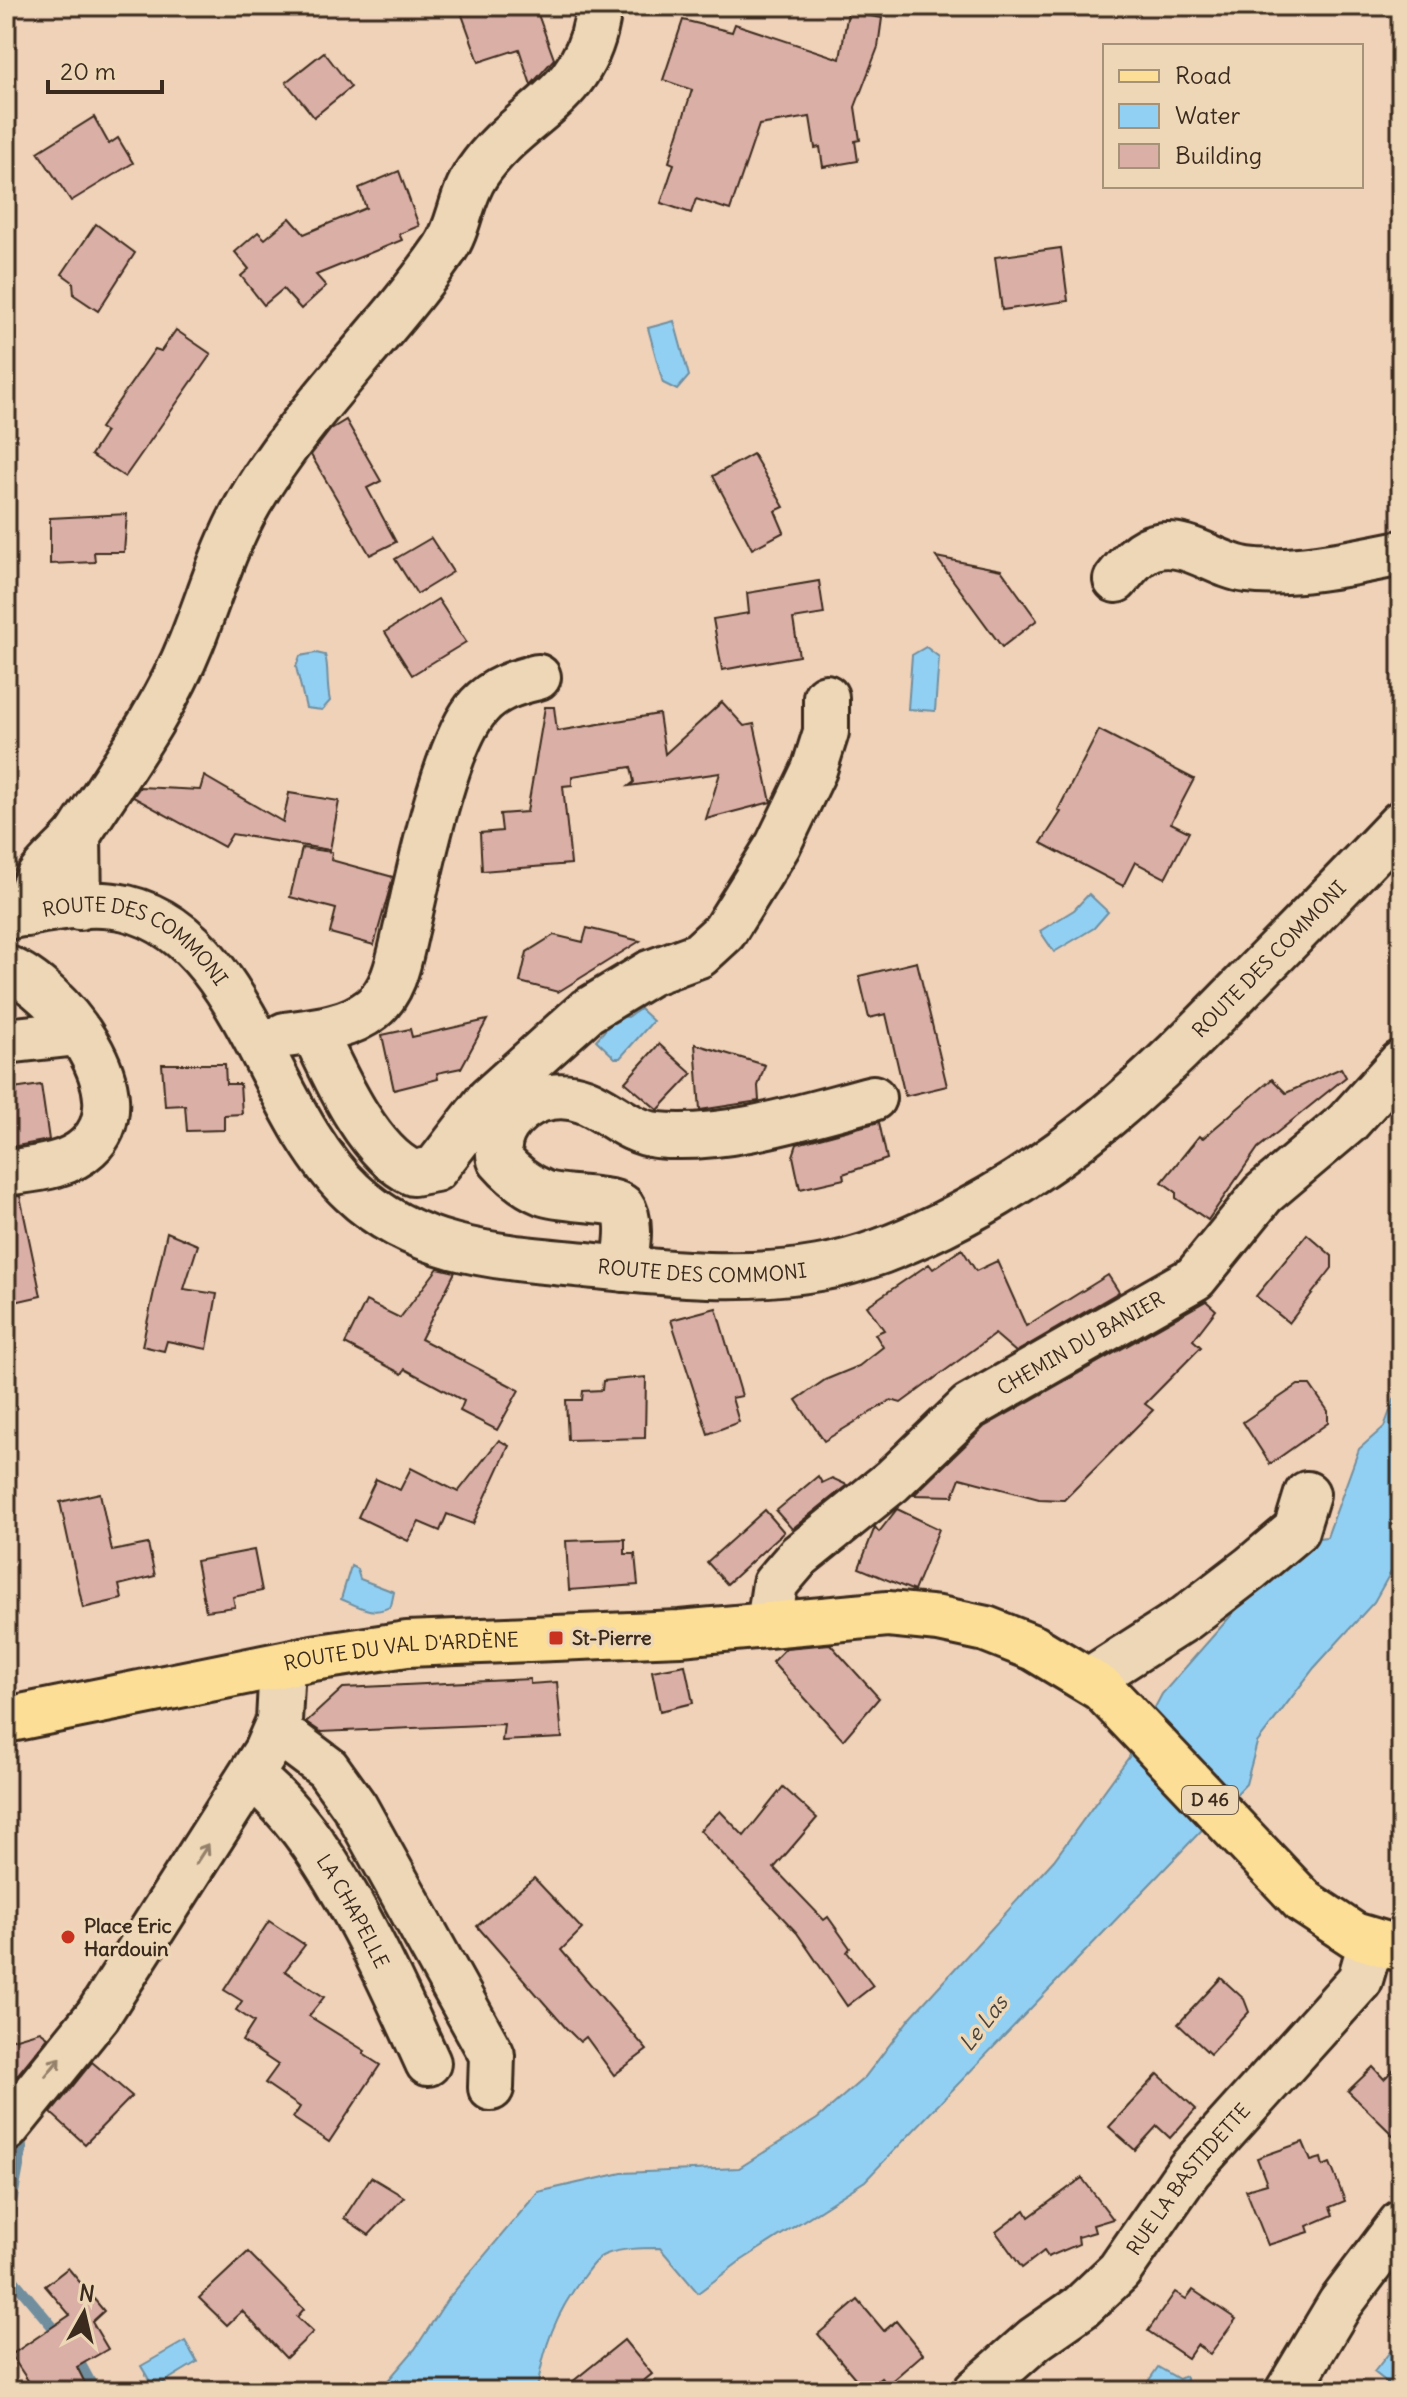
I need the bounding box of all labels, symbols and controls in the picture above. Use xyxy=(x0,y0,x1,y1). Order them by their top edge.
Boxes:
scale bar xyxy=(48,44,162,94)
legend xyxy=(1103,44,1363,188)
text: 20 m xyxy=(60,56,116,86)
text: Road xyxy=(1175,60,1231,90)
text: Water xyxy=(1175,100,1240,130)
text: Building xyxy=(1175,140,1262,170)
street label: ROUTE DES COMMONI xyxy=(1187,875,1351,1043)
street label: ROUTE DES COMMONI xyxy=(41,892,233,990)
street label: ROUTE DES COMMONI xyxy=(597,1253,808,1287)
street label: CHEMIN DU BANIER xyxy=(992,1285,1168,1400)
place label: St-Pierre xyxy=(572,1625,652,1650)
street label: ROUTE DU VAL D'ARDÈNE xyxy=(282,1627,519,1676)
marker: St-Pierre xyxy=(547,1629,565,1647)
road number: D 46 xyxy=(1182,1786,1238,1814)
one-way arrow xyxy=(194,1843,210,1866)
street label: LA CHAPELLE xyxy=(312,1849,395,1972)
place label: Place Eric Hardouin xyxy=(84,1913,172,1961)
marker: Place Eric Hardouin xyxy=(59,1928,77,1946)
water label: Le Las xyxy=(953,1988,1015,2056)
one-way arrow xyxy=(44,2057,62,2077)
street label: RUE LA BASTIDETTE xyxy=(1121,2098,1255,2260)
north arrow xyxy=(44,2273,124,2353)
text: N xyxy=(77,2278,96,2308)

